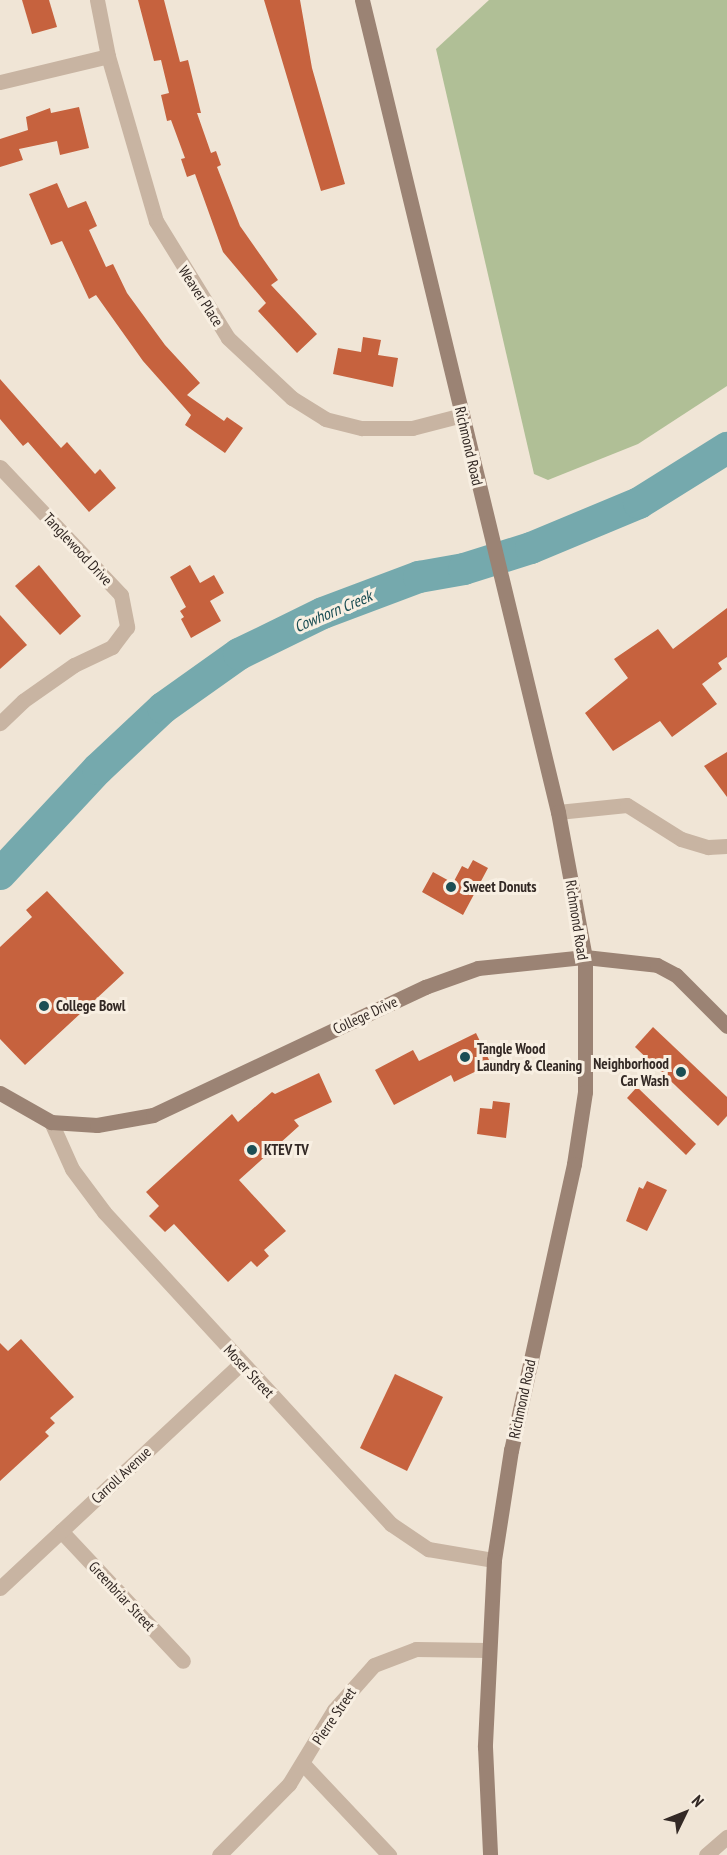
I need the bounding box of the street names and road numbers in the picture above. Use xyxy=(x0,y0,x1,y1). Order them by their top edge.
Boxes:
street label: Weaver Place xyxy=(175,262,227,330)
street label: Richmond Road xyxy=(451,405,487,487)
street label: Tanglewood Drive xyxy=(40,509,116,589)
street label: Richmond Road xyxy=(562,879,592,961)
street label: College Drive xyxy=(330,992,400,1038)
street label: Moser Street xyxy=(220,1341,278,1401)
street label: Richmond Road xyxy=(505,1358,539,1440)
street label: Carroll Avenue xyxy=(87,1443,155,1507)
street label: Greenbriar Street xyxy=(85,1557,159,1635)
street label: Pierre Street xyxy=(308,1684,360,1748)

